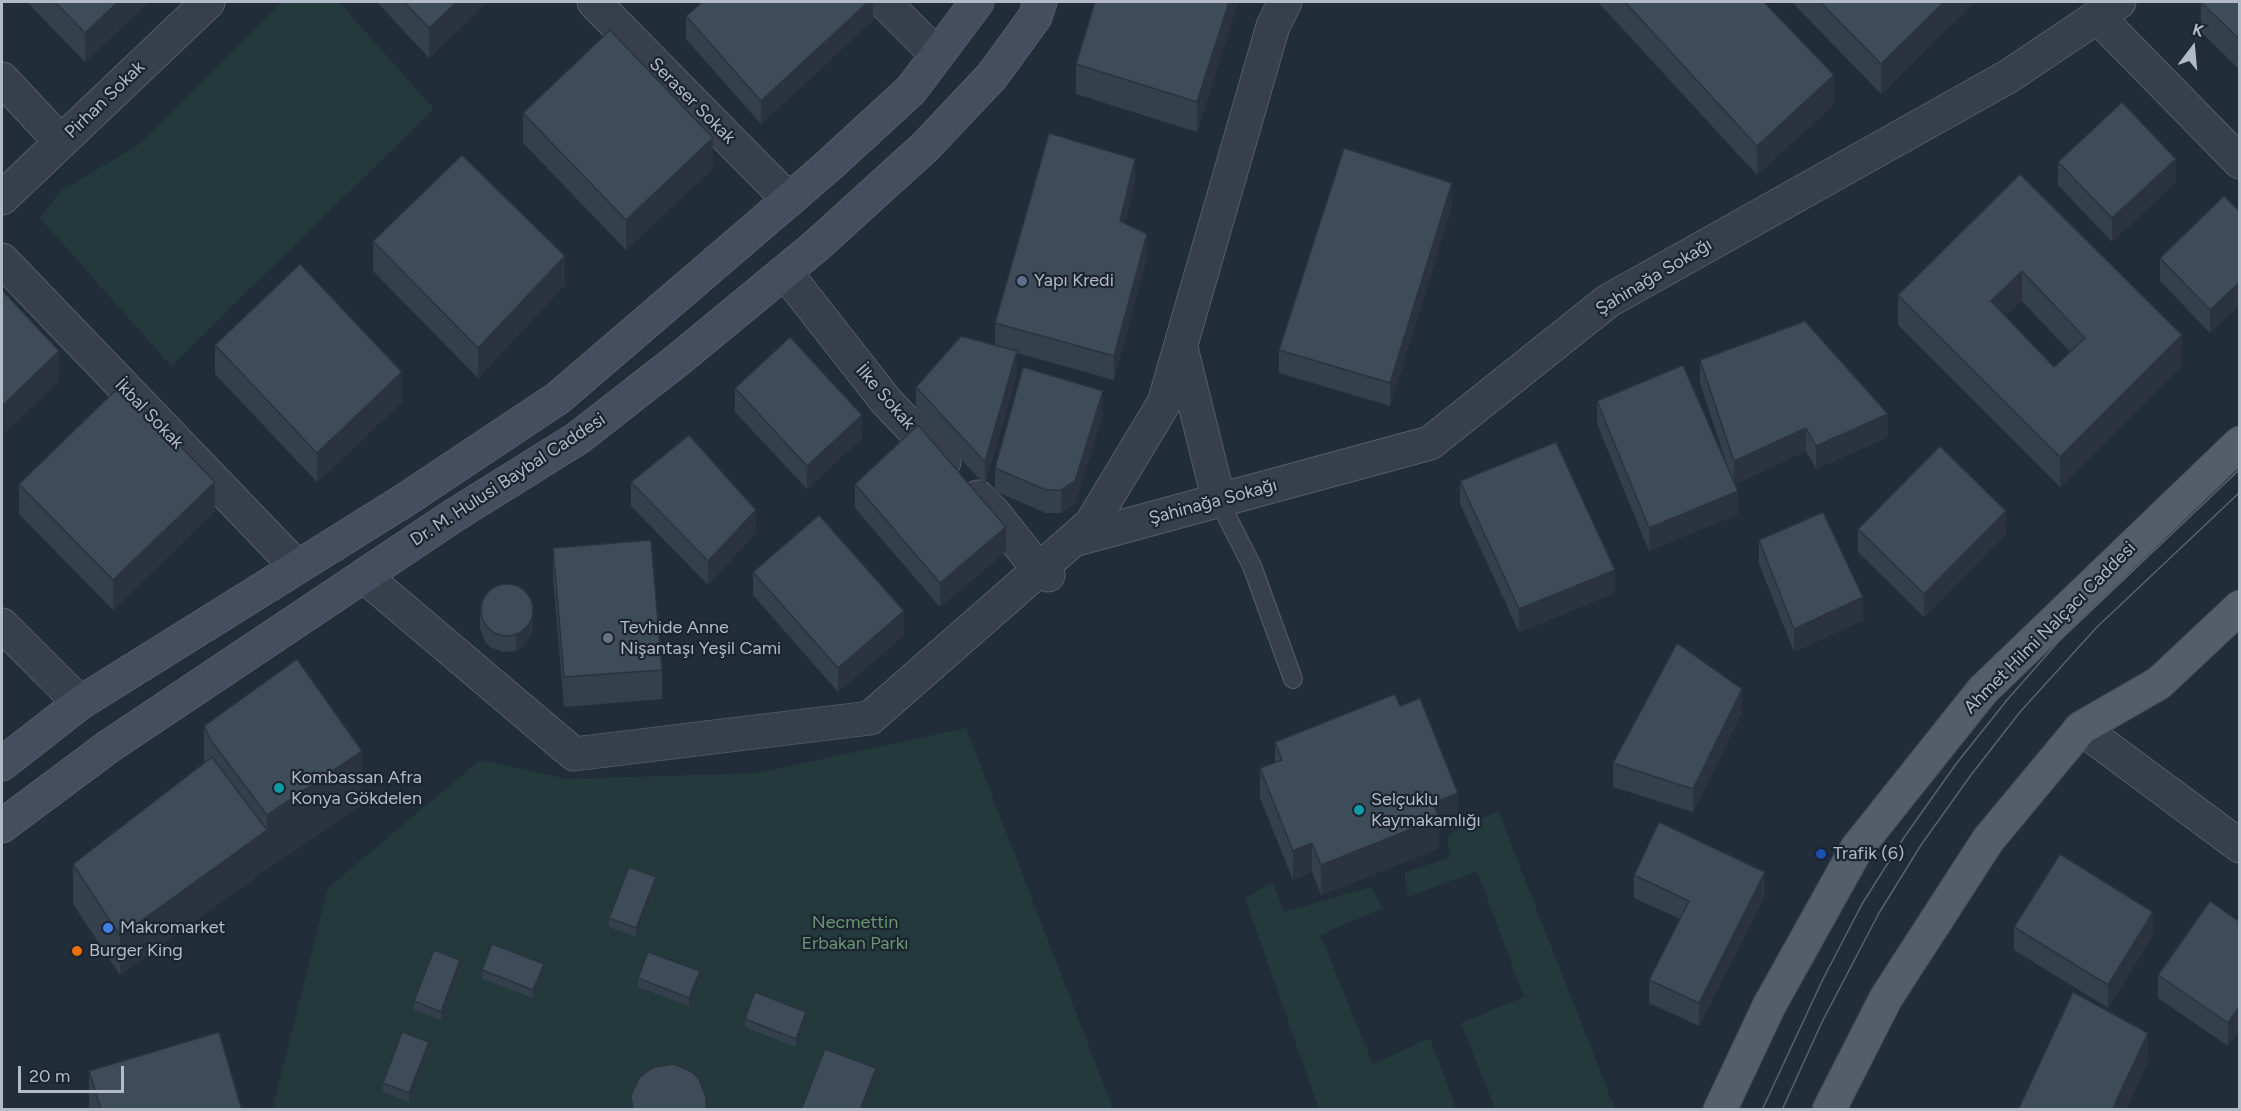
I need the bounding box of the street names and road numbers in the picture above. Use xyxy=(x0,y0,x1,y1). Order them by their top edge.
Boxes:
street label: Seraser Sokak xyxy=(644,53,740,149)
street label: Pirhan Sokak xyxy=(61,57,149,143)
street label: Şahinağa Sokağı xyxy=(1592,234,1716,320)
street label: İlke Sokak xyxy=(851,360,919,434)
street label: İkbal Sokak xyxy=(110,374,188,454)
street label: Dr. M. Hulusi Baybal Caddesi xyxy=(407,409,609,551)
street label: Şahinağa Sokağı xyxy=(1147,475,1279,529)
street label: Ahmet Hilmi Nalçacı Caddesi xyxy=(1960,538,2140,718)

